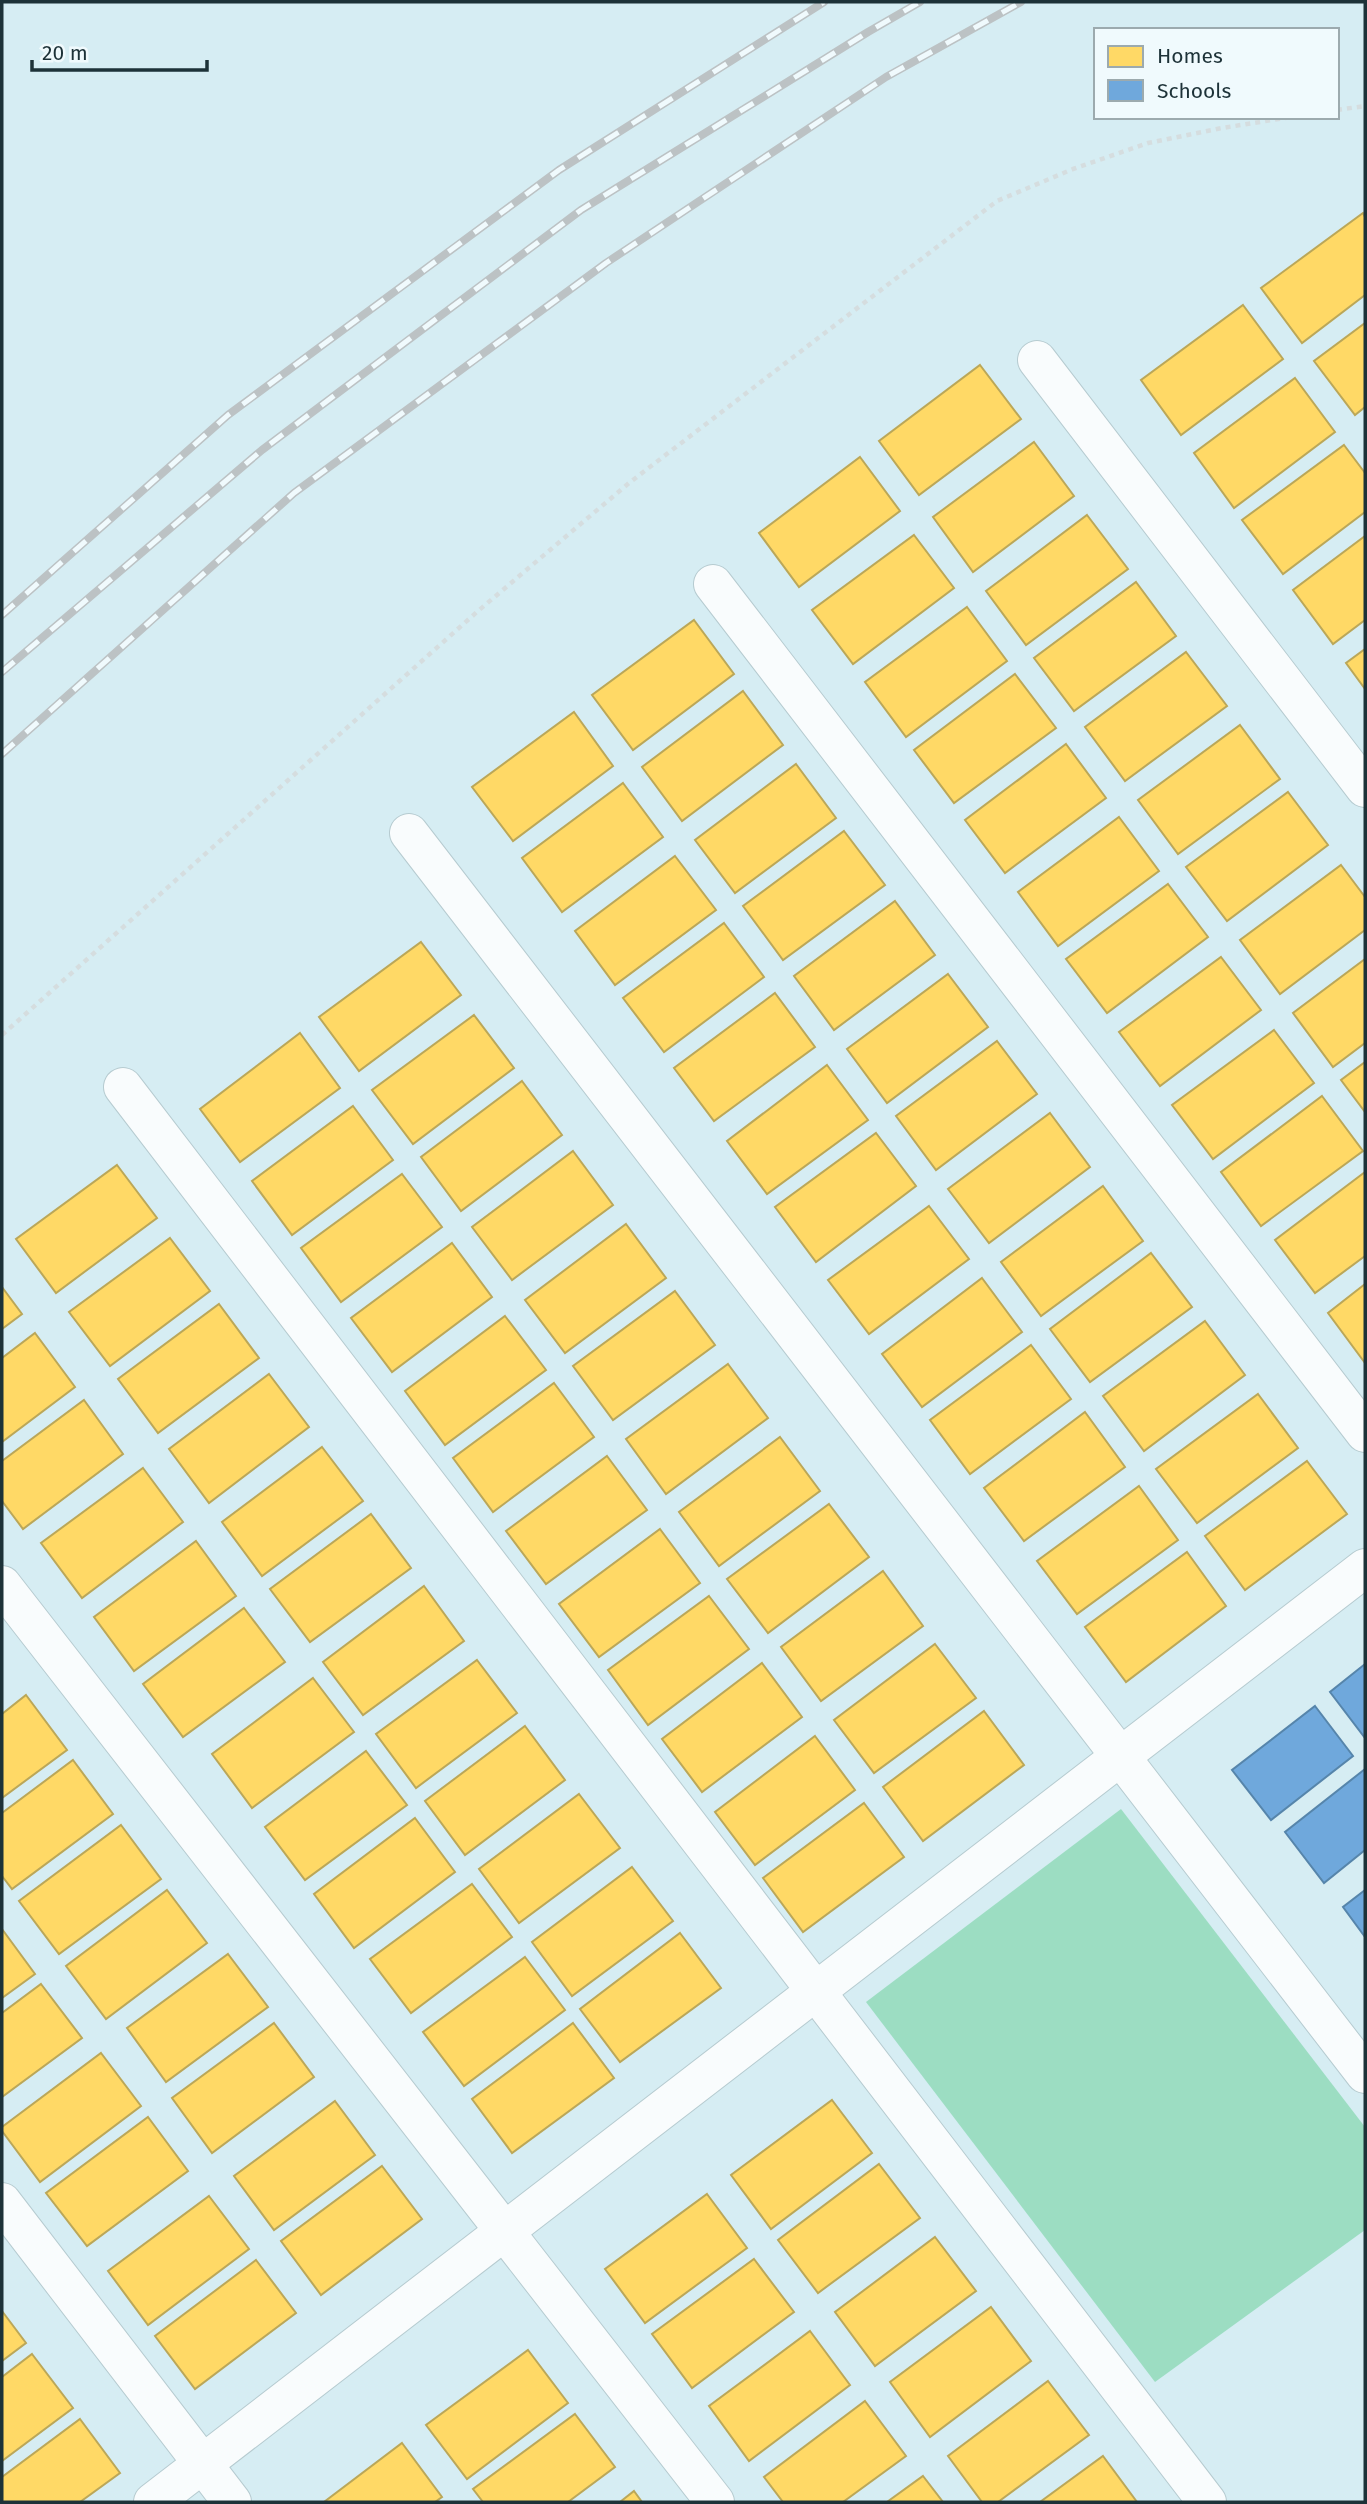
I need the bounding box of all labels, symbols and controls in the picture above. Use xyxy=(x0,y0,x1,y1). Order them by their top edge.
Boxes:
scale bar xyxy=(32,28,206,72)
legend xyxy=(1094,28,1339,119)
text: 20 m xyxy=(42,40,88,66)
text: Homes xyxy=(1157,43,1223,69)
text: Schools xyxy=(1157,78,1231,104)

